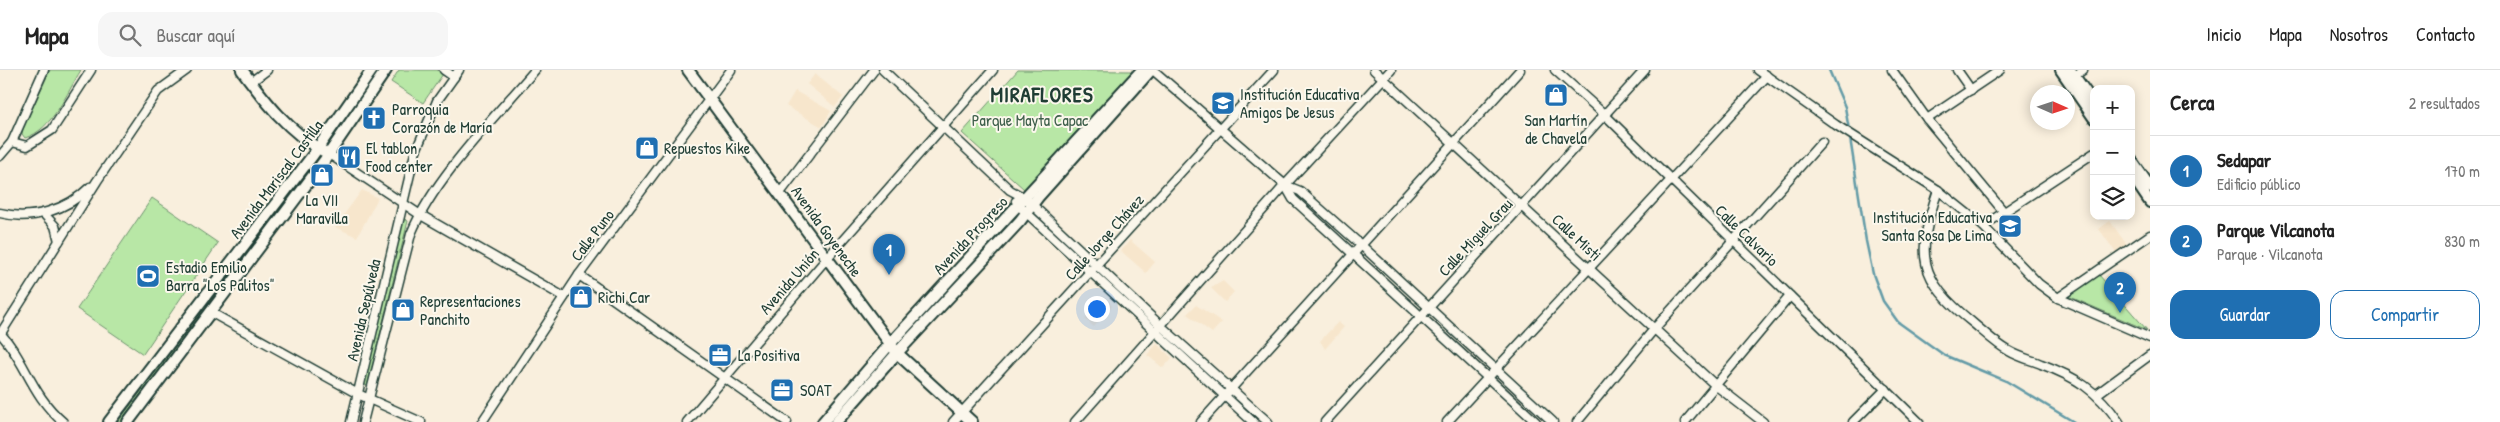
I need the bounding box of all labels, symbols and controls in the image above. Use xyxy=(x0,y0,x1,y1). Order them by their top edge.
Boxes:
search box xyxy=(98,12,448,57)
text: Mapa xyxy=(25,19,68,51)
icon: search xyxy=(116,21,144,49)
text: Buscar aquí xyxy=(156,22,236,48)
text: Inicio xyxy=(2207,22,2241,47)
text: Mapa xyxy=(2269,22,2302,47)
text: Nosotros xyxy=(2330,22,2388,47)
text: Contacto xyxy=(2416,22,2475,47)
district label: MIRAFLORES xyxy=(990,80,1094,109)
shop icon: San Martín de Chavela xyxy=(1543,82,1569,108)
place label: Institución Educativa Amigos De Jesus xyxy=(1240,83,1359,123)
north arrow xyxy=(2030,85,2075,130)
map controls xyxy=(2090,85,2135,220)
button: + xyxy=(2090,85,2135,130)
text: Cerca xyxy=(2170,88,2214,117)
school or university icon: Institución Educativa Amigos De Jesus xyxy=(1210,90,1236,116)
text: 2 resultados xyxy=(2409,92,2480,114)
place label: Parroquia Corazón de María xyxy=(392,98,492,138)
church icon: Parroquia Corazón de María xyxy=(361,105,387,131)
park label: Parque Mayta Capac xyxy=(972,109,1089,131)
place label: San Martín de Chavela xyxy=(1525,109,1587,149)
street label: Avenida Mariscal Castilla xyxy=(224,115,328,243)
button: − xyxy=(2090,130,2135,175)
shop icon: Repuestos Kike xyxy=(634,135,660,161)
place label: El tablon Food center xyxy=(365,137,433,177)
place label: Repuestos Kike xyxy=(664,137,751,159)
restaurant icon: El tablon Food center xyxy=(336,144,362,170)
text: Sedapar xyxy=(2217,147,2271,173)
text: 1 xyxy=(2183,160,2189,182)
text: 170 m xyxy=(2445,160,2480,182)
shop icon: La VII Maravilla xyxy=(309,162,335,188)
text: Edificio público xyxy=(2217,173,2301,195)
button: layers xyxy=(2090,175,2135,220)
street label: Avenida Goyeneche xyxy=(786,181,868,282)
place label: La VII Maravilla xyxy=(296,189,348,229)
street label: Calle Jorge Chávez xyxy=(1059,189,1149,285)
street label: Avenida Progreso xyxy=(928,190,1013,279)
street label: Calle Miguel Grau xyxy=(1433,193,1517,281)
street label: Calle Calvario xyxy=(1711,199,1784,271)
street label: Calle Puno xyxy=(565,204,619,265)
place label: Institución Educativa Santa Rosa De Lima xyxy=(1873,206,1992,246)
street label: Calle Misti xyxy=(1547,208,1607,266)
school or university icon: Institución Educativa Santa Rosa De Lima xyxy=(1997,213,2023,239)
text: Parque Vilcanota xyxy=(2217,217,2334,243)
text: 2 xyxy=(2182,230,2190,252)
text: 830 m xyxy=(2444,230,2480,252)
pin: 1 xyxy=(873,234,905,275)
street label: Avenida Unión xyxy=(754,243,824,319)
text: Parque · Vilcanota xyxy=(2217,243,2323,265)
place label: Estadio Emilio Barra "Los Palitos" xyxy=(166,256,275,296)
street label: Avenida Sepúlveda xyxy=(341,257,385,363)
sports icon: Estadio Emilio Barra "Los Palitos" xyxy=(135,263,161,289)
pin: 2 xyxy=(2104,272,2136,313)
shop icon: Richi Car xyxy=(568,284,594,310)
place label: Richi Car xyxy=(598,286,650,308)
place label: Representaciones Panchito xyxy=(420,290,521,330)
button: Guardar xyxy=(2170,290,2320,339)
button: Compartir xyxy=(2330,290,2480,339)
your location xyxy=(1084,296,1110,322)
shop icon: Representaciones Panchito xyxy=(390,297,416,323)
office icon: La Positiva xyxy=(707,342,733,368)
place label: La Positiva xyxy=(738,344,800,366)
office icon: SOAT xyxy=(769,377,795,403)
place label: SOAT xyxy=(800,379,832,401)

